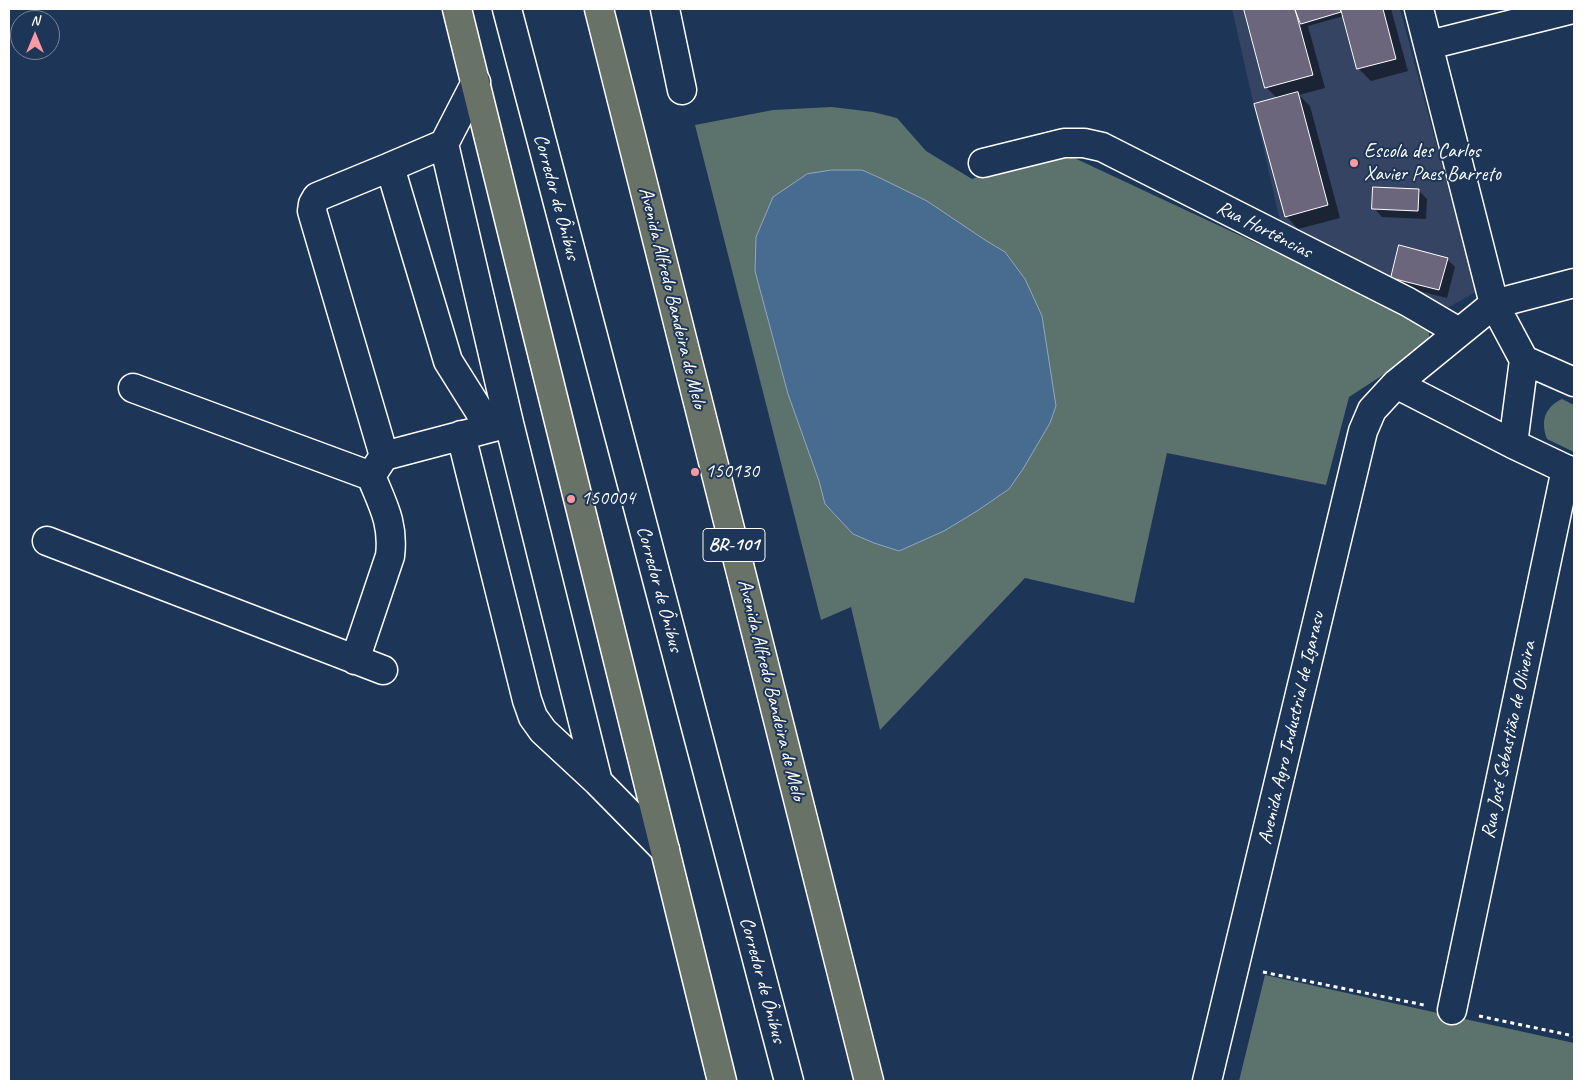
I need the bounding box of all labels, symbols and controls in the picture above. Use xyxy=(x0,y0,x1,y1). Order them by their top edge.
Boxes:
north arrow xyxy=(10,10,60,60)
text: N xyxy=(31,12,39,29)
street label: Corredor de Ônibus xyxy=(528,132,584,262)
place label: Escola des Carlos Xavier Paes Barreto xyxy=(1364,140,1501,187)
marker: Escola des Carlos Xavier Paes Barreto xyxy=(1348,157,1360,169)
street label: Avenida Alfredo Bandeira de Melo xyxy=(633,185,711,411)
street label: Rua Hortências xyxy=(1212,196,1316,264)
place label: 150130 xyxy=(705,460,759,484)
marker: 150130 xyxy=(689,466,701,478)
place label: 150004 xyxy=(581,487,635,511)
marker: 150004 xyxy=(565,493,577,505)
street label: Corredor de Ônibus xyxy=(631,524,687,654)
road number: BR-101 xyxy=(703,528,765,562)
street label: Avenida Alfredo Bandeira de Melo xyxy=(732,577,810,803)
street label: Avenida Agro Industrial de Igarasu xyxy=(1254,609,1330,847)
street label: Rua José Sebastião de Oliveira xyxy=(1476,639,1542,841)
street label: Corredor de Ônibus xyxy=(734,915,790,1045)

